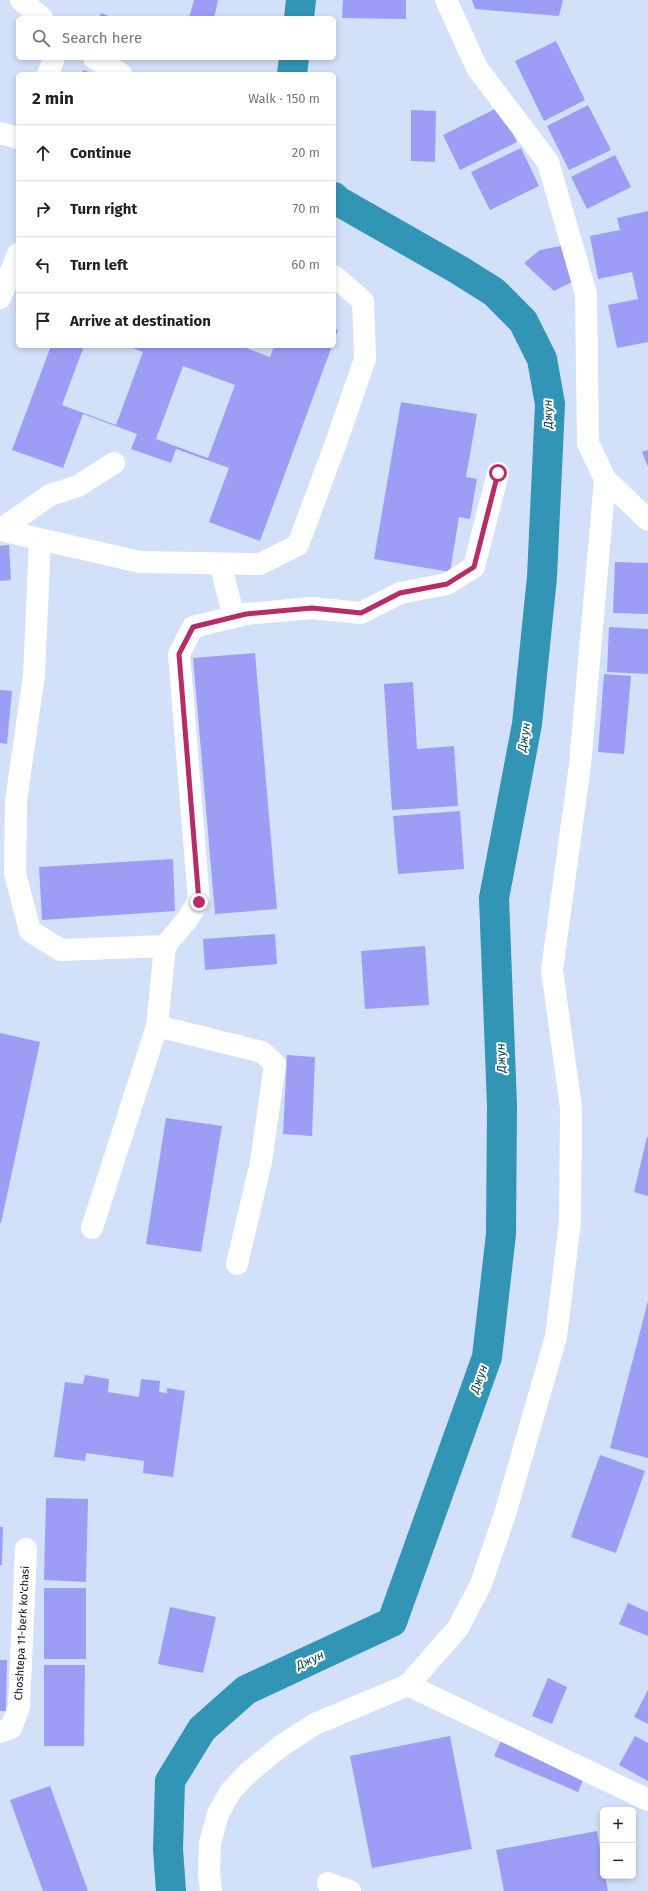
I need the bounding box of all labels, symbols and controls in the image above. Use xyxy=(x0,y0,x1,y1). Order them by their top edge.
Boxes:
search box xyxy=(16,16,336,60)
icon: search xyxy=(30,27,52,49)
text: Search here xyxy=(62,29,142,47)
text: 2 min xyxy=(32,88,74,109)
text: Walk · 150 m xyxy=(248,91,320,106)
icon: ahead xyxy=(32,142,54,164)
text: Continue xyxy=(70,144,131,162)
text: 20 m xyxy=(292,145,320,160)
icon: right xyxy=(32,198,54,220)
text: Turn right xyxy=(70,200,137,218)
text: 70 m xyxy=(293,201,320,216)
icon: left xyxy=(32,254,54,276)
text: Turn left xyxy=(70,256,128,274)
text: 60 m xyxy=(291,257,320,272)
icon: arrive xyxy=(32,310,54,332)
text: Arrive at destination xyxy=(70,312,211,330)
water label: Джун xyxy=(541,399,555,430)
route start xyxy=(489,464,507,482)
water label: Джун xyxy=(514,721,533,754)
route end xyxy=(190,893,208,911)
water label: Джун xyxy=(493,1043,509,1074)
water label: Джун xyxy=(467,1363,491,1396)
street label: Choshtepa 11-berk ko'chasi xyxy=(12,1565,32,1701)
water label: Джун xyxy=(293,1647,326,1673)
map controls xyxy=(600,1807,636,1879)
button: + xyxy=(600,1807,636,1843)
button: − xyxy=(600,1843,636,1879)

